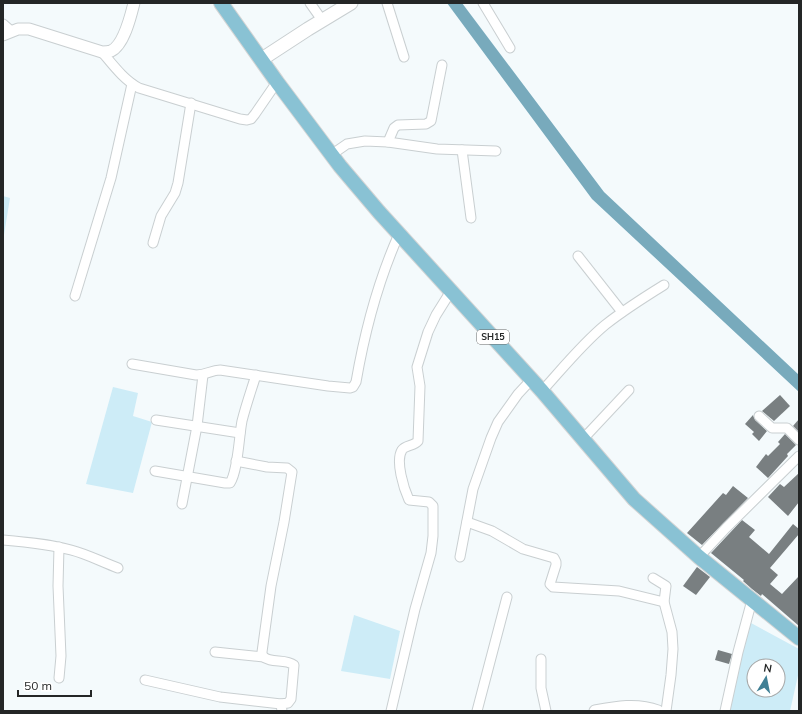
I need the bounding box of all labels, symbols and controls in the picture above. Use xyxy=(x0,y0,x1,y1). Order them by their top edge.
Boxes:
road number: SH15 xyxy=(477,330,509,344)
north arrow xyxy=(746,658,786,698)
text: N xyxy=(762,661,773,676)
scale bar xyxy=(18,672,91,698)
text: 50 m xyxy=(24,678,52,693)

